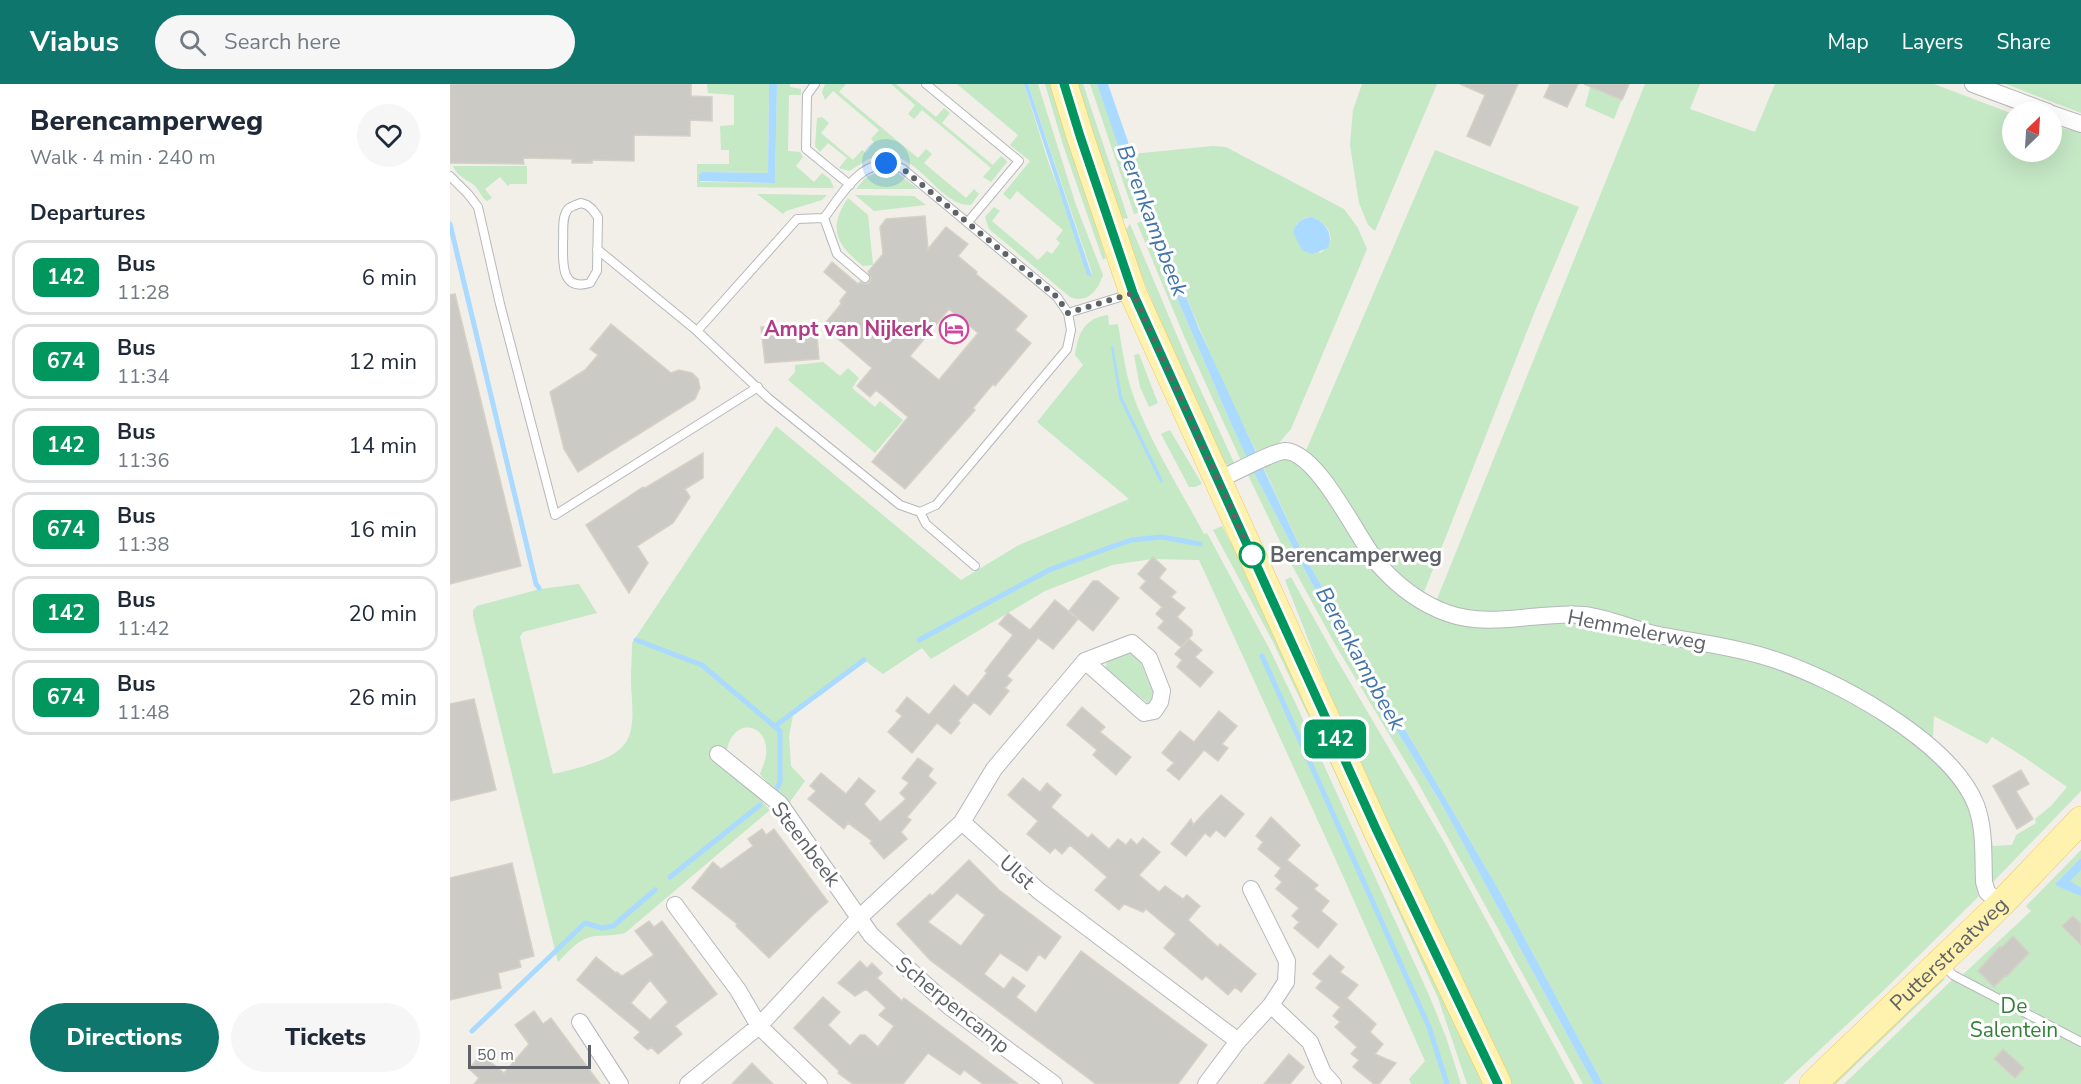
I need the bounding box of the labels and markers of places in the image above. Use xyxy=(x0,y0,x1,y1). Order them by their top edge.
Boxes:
hotel icon: Ampt van Nijkerk xyxy=(938,313,970,345)
place label: Ampt van Nijkerk xyxy=(764,315,934,343)
place label: Berencamperweg xyxy=(1270,541,1442,569)
marker: Berencamperweg xyxy=(1239,542,1265,568)

